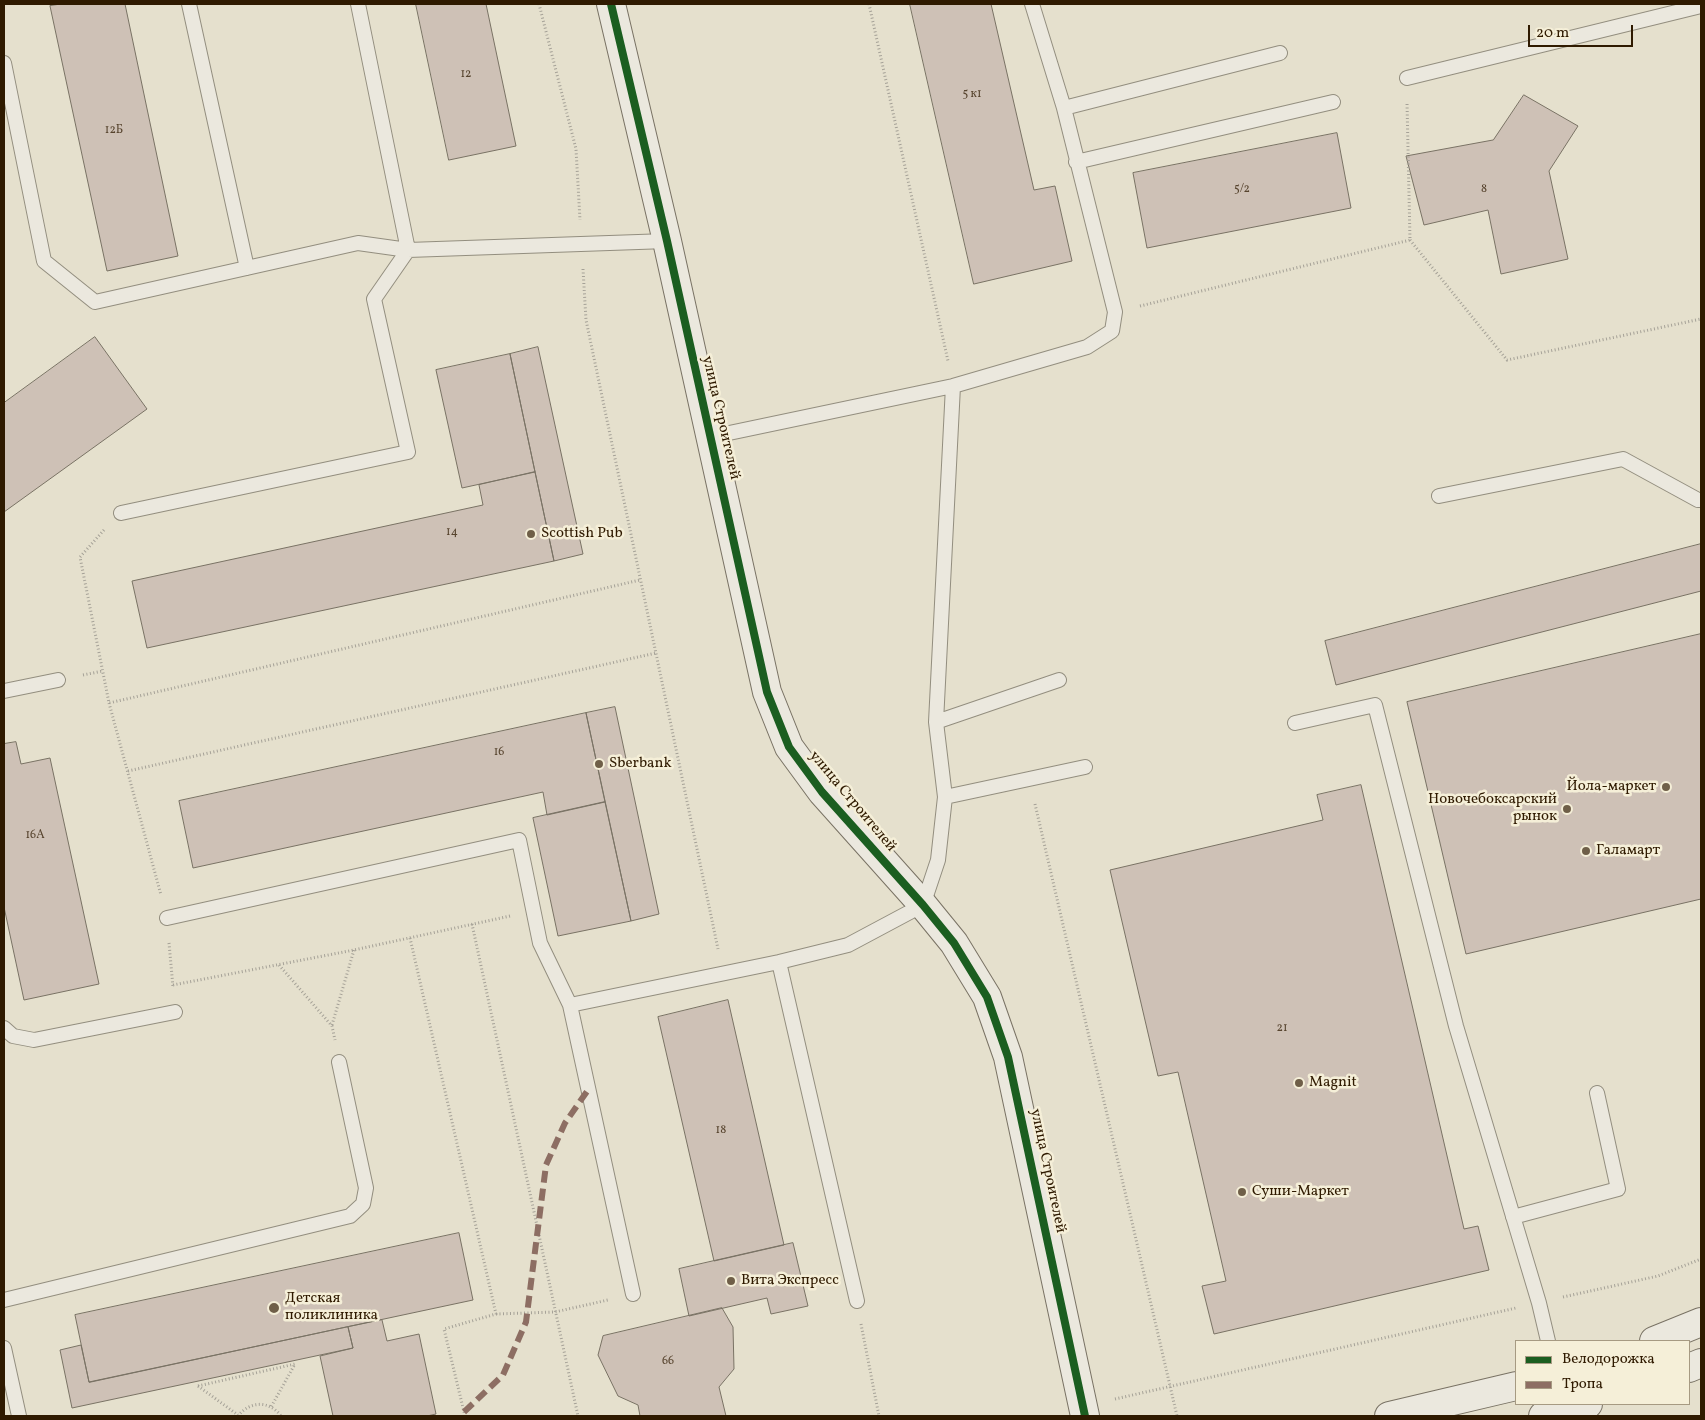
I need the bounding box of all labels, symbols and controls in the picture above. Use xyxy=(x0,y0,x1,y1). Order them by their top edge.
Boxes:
scale bar xyxy=(1530,15,1635,47)
text: 20 m xyxy=(1536,23,1569,44)
house number: 12 xyxy=(460,68,472,82)
house number: 5 к1 xyxy=(962,88,982,102)
house number: 12Б xyxy=(105,124,123,138)
house number: 5/2 xyxy=(1234,183,1250,197)
house number: 8 xyxy=(1481,183,1487,197)
street label: улица Строителей xyxy=(697,354,743,482)
place label: Scottish Pub xyxy=(541,525,623,543)
house number: 14 xyxy=(446,526,458,540)
marker: Scottish Pub xyxy=(525,528,537,540)
house number: 16 xyxy=(494,746,504,760)
street label: улица Строителей xyxy=(805,748,899,856)
place label: Sberbank xyxy=(609,755,672,773)
marker: Sberbank xyxy=(593,758,605,770)
place label: Йола-маркет xyxy=(1567,778,1656,796)
marker: Йола-маркет xyxy=(1660,781,1672,793)
place label: Новочебоксарский рынок xyxy=(1428,791,1557,826)
marker: Новочебоксарский рынок xyxy=(1561,803,1573,815)
house number: 16А xyxy=(25,829,45,843)
place label: Галамарт xyxy=(1596,842,1660,860)
marker: Галамарт xyxy=(1580,845,1592,857)
house number: 21 xyxy=(1276,1022,1288,1036)
place label: Magnit xyxy=(1309,1074,1357,1092)
marker: Magnit xyxy=(1293,1077,1305,1089)
street label: улица Строителей xyxy=(1025,1107,1069,1235)
house number: 18 xyxy=(716,1124,726,1138)
place label: Суши-Маркет xyxy=(1252,1183,1349,1201)
marker: Суши-Маркет xyxy=(1236,1186,1248,1198)
place label: Вита Экспресс xyxy=(741,1272,839,1290)
marker: Вита Экспресс xyxy=(725,1275,737,1287)
place label: Детская поликлиника xyxy=(285,1290,378,1325)
marker: Детская поликлиника xyxy=(267,1301,281,1315)
legend xyxy=(1515,1340,1690,1405)
text: Велодорожка xyxy=(1562,1349,1655,1370)
house number: 66 xyxy=(662,1355,674,1369)
text: Тропа xyxy=(1562,1374,1603,1395)

